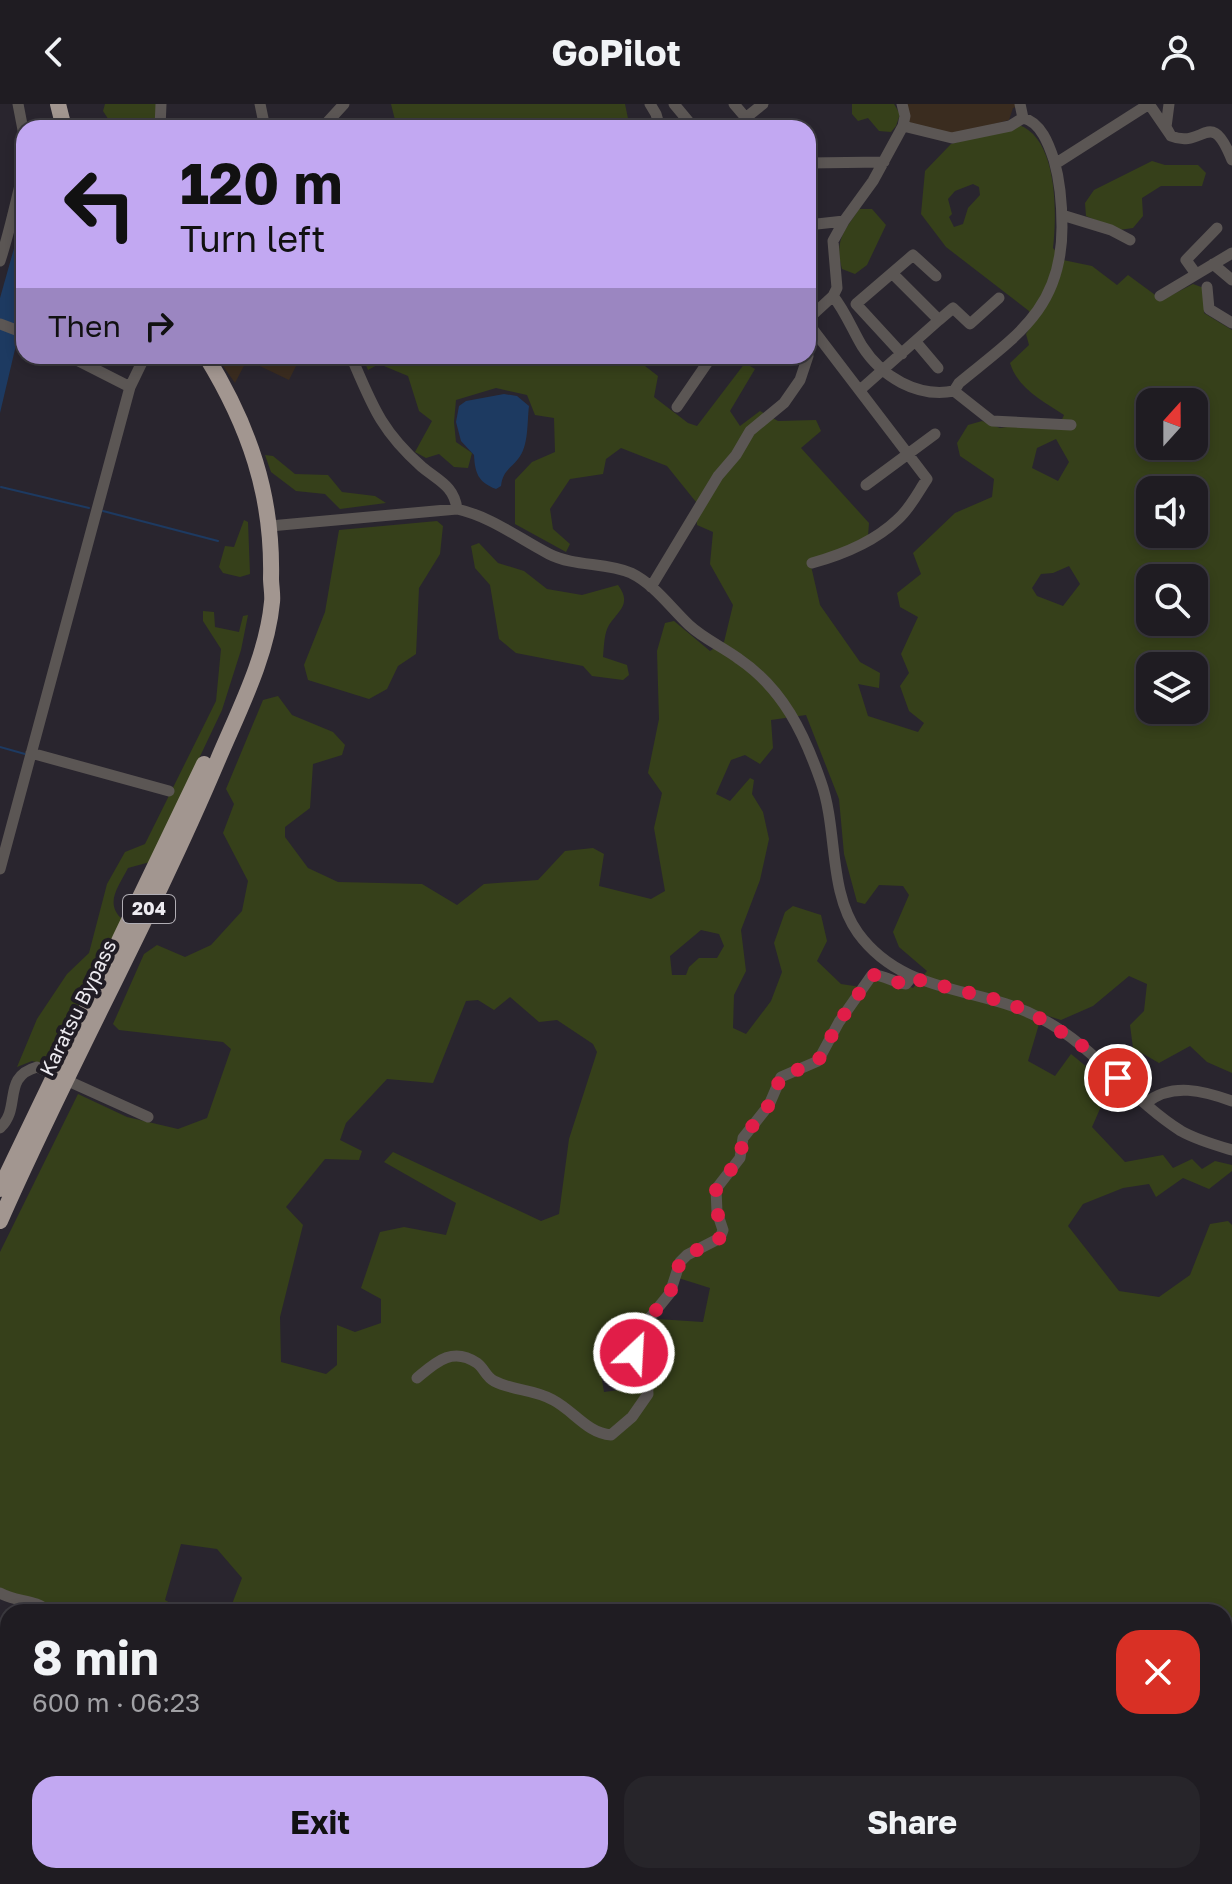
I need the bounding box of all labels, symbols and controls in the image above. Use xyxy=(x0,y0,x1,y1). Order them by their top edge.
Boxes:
icon: back xyxy=(32,30,76,74)
icon: person xyxy=(1156,30,1200,74)
text: GoPilot xyxy=(551,31,681,74)
text: 120 m xyxy=(180,149,342,216)
icon: left xyxy=(48,152,152,256)
text: Turn left xyxy=(180,217,326,260)
icon: right xyxy=(137,304,181,348)
text: Then xyxy=(48,308,121,344)
north arrow xyxy=(1136,388,1208,460)
map controls xyxy=(1136,388,1208,724)
button: sound xyxy=(1136,476,1208,548)
button: search xyxy=(1136,564,1208,636)
button: layers xyxy=(1136,652,1208,724)
road number: 204 xyxy=(123,895,175,923)
street label: Karatsu Bypass xyxy=(34,936,120,1080)
pin xyxy=(1084,1044,1152,1112)
icon: arrive xyxy=(1096,1056,1140,1100)
position arrow xyxy=(592,1311,676,1395)
text: 8 min xyxy=(32,1628,159,1686)
button: close xyxy=(1116,1630,1200,1714)
text: 600 m · 06:23 xyxy=(32,1687,200,1718)
button: Exit xyxy=(32,1776,608,1868)
button: Share xyxy=(624,1776,1200,1868)

